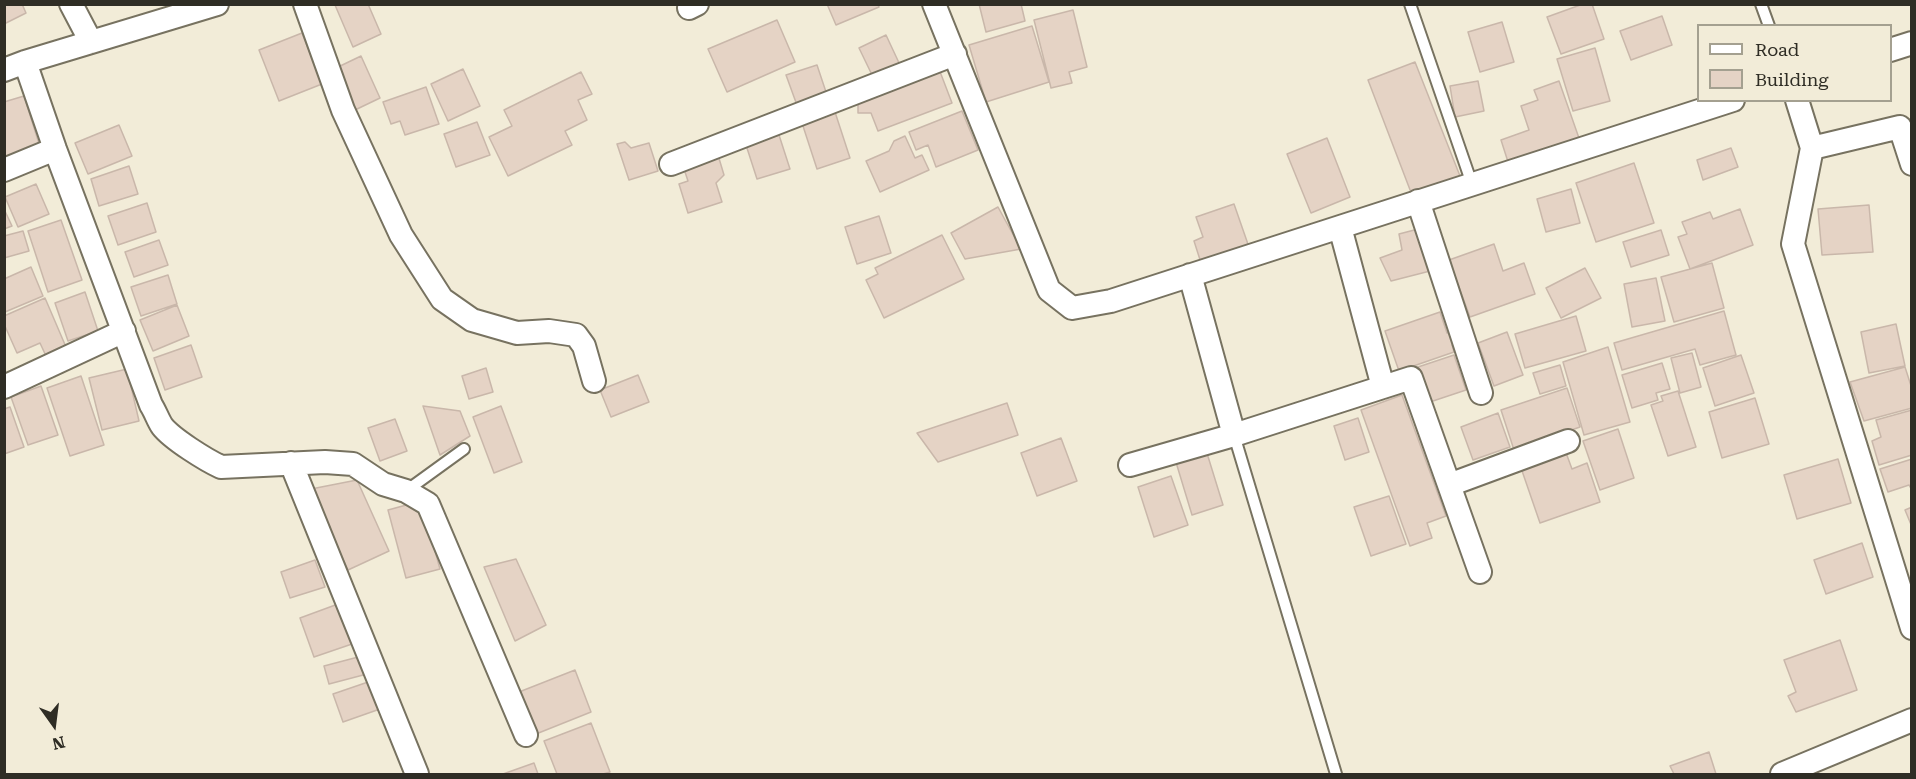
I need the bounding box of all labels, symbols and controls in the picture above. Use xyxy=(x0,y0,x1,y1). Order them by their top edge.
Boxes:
legend xyxy=(1697,24,1892,102)
text: Road xyxy=(1755,39,1799,60)
text: Building xyxy=(1755,69,1829,90)
north arrow xyxy=(24,695,84,755)
text: N xyxy=(50,732,67,754)

